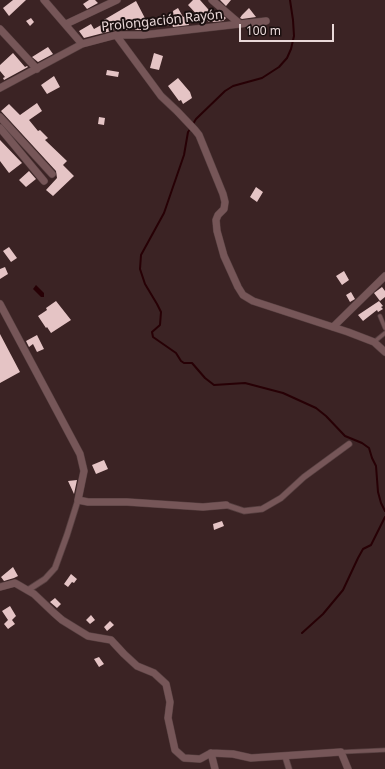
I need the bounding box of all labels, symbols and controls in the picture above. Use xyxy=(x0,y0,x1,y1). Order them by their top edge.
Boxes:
street label: Prolongación Rayón xyxy=(100,7,224,35)
scale bar xyxy=(241,16,336,42)
text: 100 m xyxy=(246,22,281,39)

